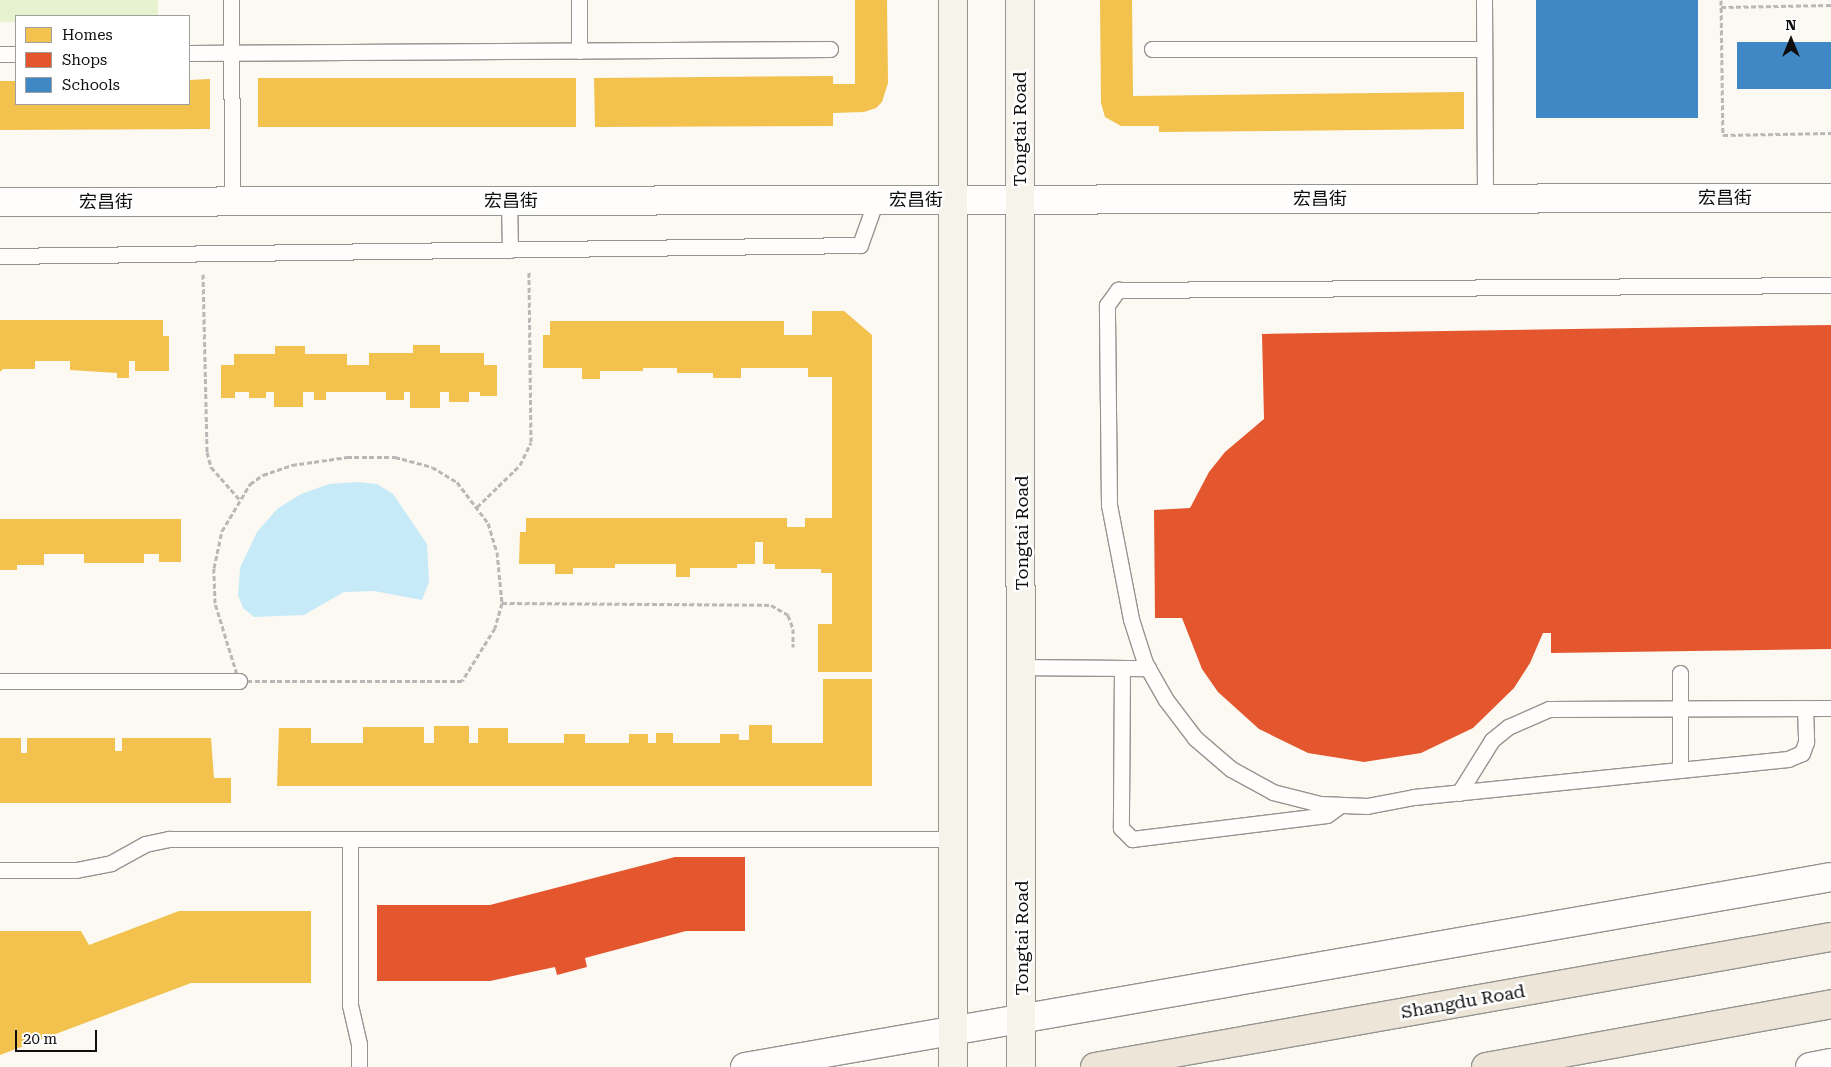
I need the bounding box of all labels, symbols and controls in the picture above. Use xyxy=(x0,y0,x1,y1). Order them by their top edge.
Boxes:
legend xyxy=(15,15,190,105)
north arrow xyxy=(1766,15,1816,65)
text: N xyxy=(1786,17,1796,33)
text: Homes xyxy=(62,26,113,44)
text: Shops xyxy=(62,51,107,69)
street label: Tongtai Road xyxy=(1009,72,1031,186)
text: Schools xyxy=(62,76,120,94)
street label: 宏昌街 xyxy=(1698,187,1752,209)
street label: 宏昌街 xyxy=(1293,188,1347,210)
street label: 宏昌街 xyxy=(889,189,943,211)
street label: 宏昌街 xyxy=(484,190,538,212)
street label: 宏昌街 xyxy=(79,191,133,213)
street label: Tongtai Road xyxy=(1011,476,1033,590)
street label: Tongtai Road xyxy=(1011,881,1033,995)
street label: Shangdu Road xyxy=(1399,980,1527,1024)
scale bar xyxy=(18,1020,100,1052)
text: 20 m xyxy=(23,1030,57,1048)

